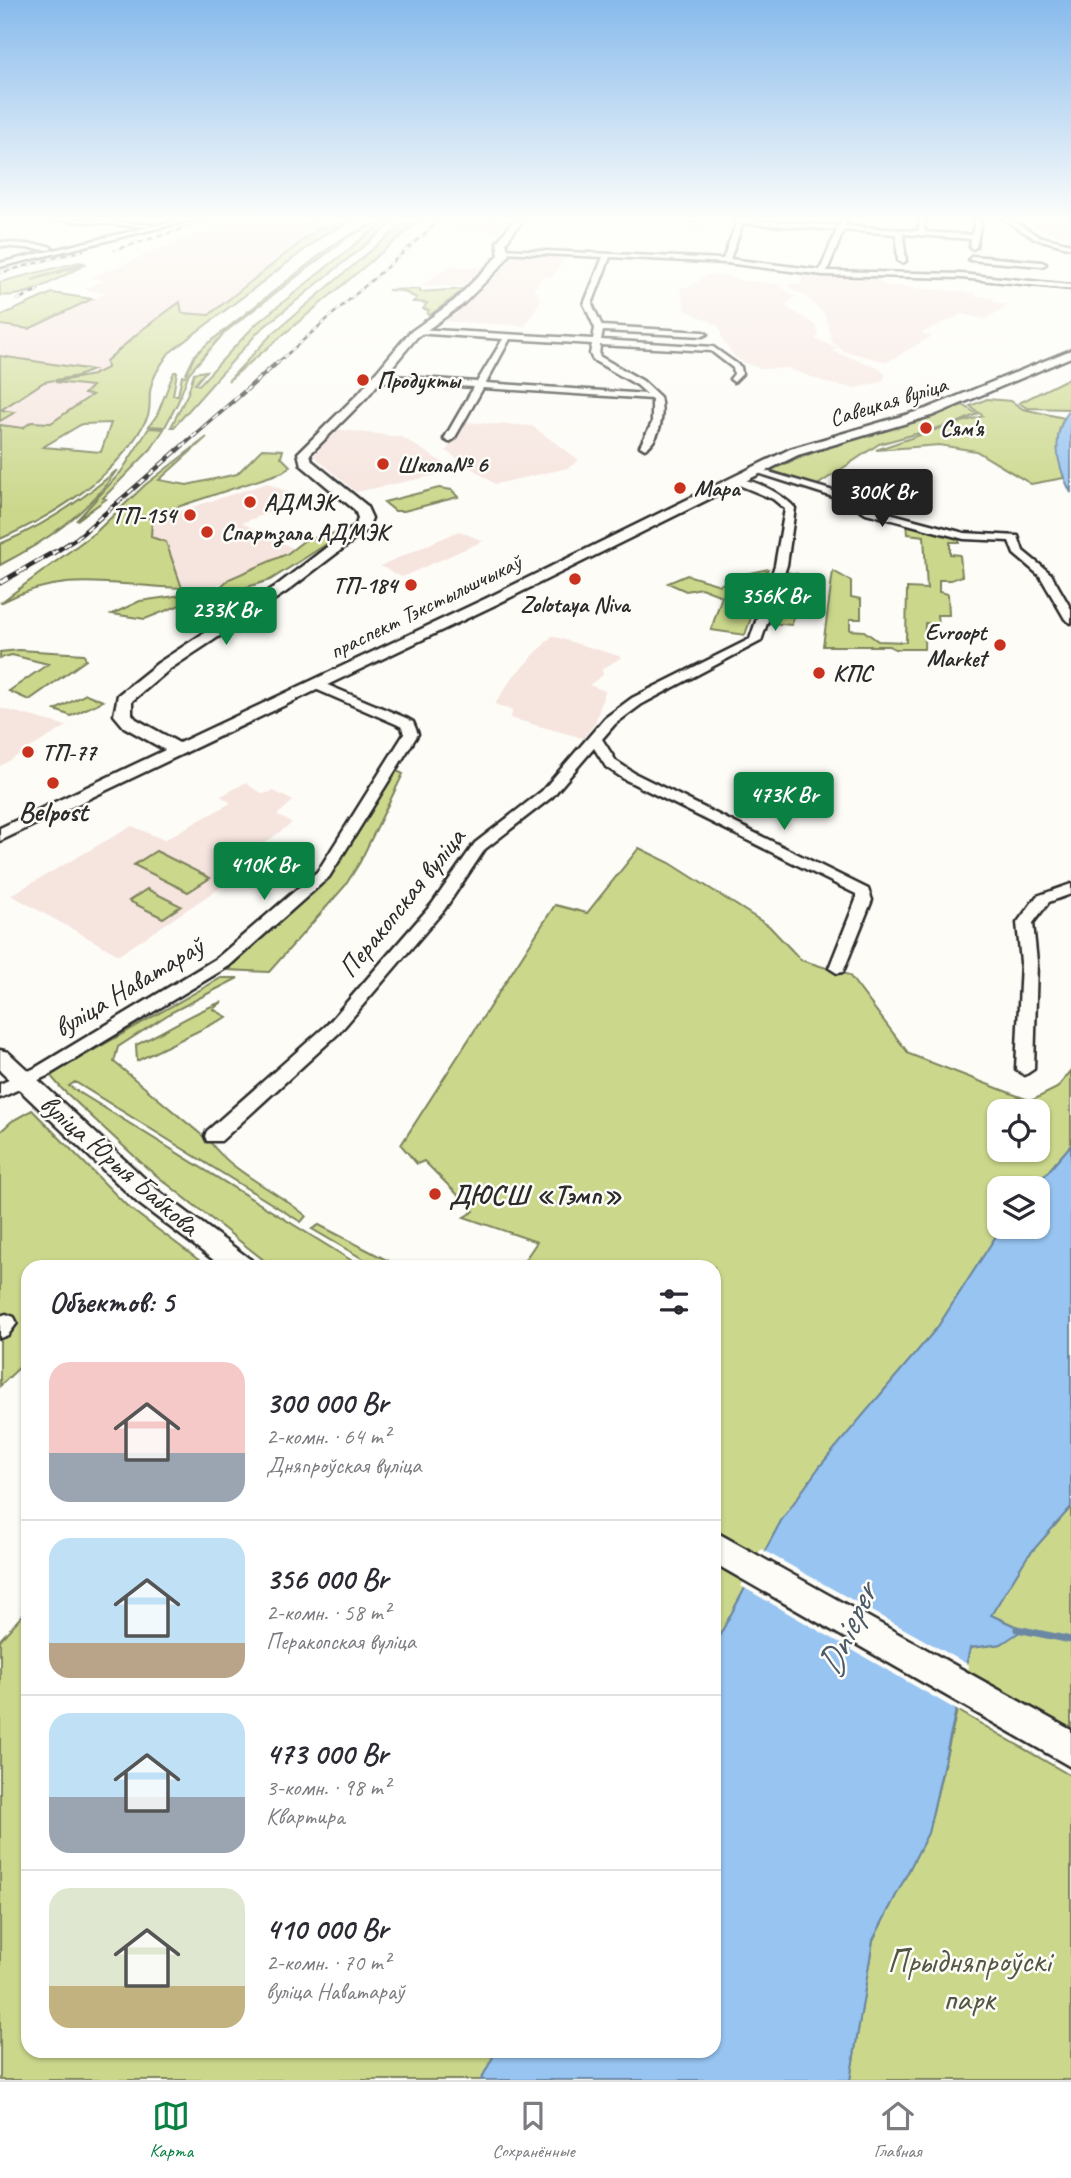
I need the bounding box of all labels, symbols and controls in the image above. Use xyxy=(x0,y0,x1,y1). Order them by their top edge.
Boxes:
place label: Продукты xyxy=(377,366,462,395)
street label: Савецкая вуліца xyxy=(826,369,952,433)
marker: Продукты xyxy=(355,372,371,388)
place label: Сям'я xyxy=(940,414,985,443)
marker: Сям'я xyxy=(918,420,934,436)
place label: Школа№ 6 xyxy=(397,450,489,479)
marker: Школа№ 6 xyxy=(375,456,391,472)
pin: 300K Br xyxy=(817,470,947,529)
place label: Мара xyxy=(694,474,742,503)
text: 300K Br xyxy=(848,477,916,506)
marker: Мара xyxy=(672,480,688,496)
place label: АДМЭК xyxy=(264,488,339,517)
marker: АДМЭК xyxy=(242,494,258,510)
place label: ТП-154 xyxy=(112,501,179,530)
marker: ТП-154 xyxy=(182,507,198,523)
place label: Спартзала АДМЭК xyxy=(221,518,393,548)
marker: Спартзала АДМЭК xyxy=(199,524,215,540)
street label: праспект Тэкстыльшчыкаў xyxy=(325,547,527,665)
place label: ТП-184 xyxy=(333,571,400,600)
marker: Zolotaya Niva xyxy=(567,571,583,587)
pin: 356K Br xyxy=(710,574,840,633)
marker: ТП-184 xyxy=(403,577,419,593)
text: 356K Br xyxy=(741,581,809,610)
pin: 233K Br xyxy=(161,588,291,647)
place label: Zolotaya Niva xyxy=(521,590,632,619)
text: 233K Br xyxy=(192,595,260,624)
place label: Evroopt Market xyxy=(925,618,989,673)
marker: Evroopt Market xyxy=(992,637,1008,653)
place label: КПС xyxy=(833,659,875,688)
marker: КПС xyxy=(811,665,827,681)
place label: ТП-77 xyxy=(42,738,99,767)
marker: ТП-77 xyxy=(20,744,36,760)
pin: 473K Br xyxy=(719,772,849,832)
marker: Belpost xyxy=(45,775,61,791)
text: 473K Br xyxy=(750,780,818,809)
place label: Belpost xyxy=(18,794,90,829)
street label: Перакопская вуліца xyxy=(330,819,474,984)
pin: 410K Br xyxy=(199,842,329,902)
text: 410K Br xyxy=(230,850,298,879)
street label: вуліца Наватараў xyxy=(47,927,211,1045)
street label: вуліца Юрыя Бабкова xyxy=(33,1086,208,1244)
map controls xyxy=(987,1099,1050,1239)
button: locate xyxy=(987,1099,1050,1162)
button: layers xyxy=(987,1176,1050,1239)
place label: ДЮСШ «Тэмп» xyxy=(449,1177,622,1212)
marker: ДЮСШ «Тэмп» xyxy=(427,1186,443,1202)
text: Объектов: 5 xyxy=(49,1283,174,1321)
icon: filters xyxy=(655,1283,693,1321)
text: 300 000 Br xyxy=(266,1384,388,1422)
icon: home xyxy=(105,1390,189,1474)
text: 2-комн. · 64 m² xyxy=(266,1422,390,1451)
text: Дняпроўская вуліца xyxy=(266,1451,421,1480)
text: 356 000 Br xyxy=(266,1560,388,1598)
icon: home xyxy=(105,1566,189,1650)
water label: Dnieper xyxy=(805,1571,890,1684)
text: 2-комн. · 58 m² xyxy=(266,1598,390,1627)
text: Перакопская вуліца xyxy=(266,1627,416,1656)
text: 473 000 Br xyxy=(266,1735,388,1773)
icon: home xyxy=(105,1741,189,1825)
text: 3-комн. · 98 m² xyxy=(266,1773,390,1802)
text: Квартира xyxy=(266,1802,344,1831)
text: 410 000 Br xyxy=(266,1910,388,1948)
icon: home xyxy=(105,1916,189,2000)
park label: Прыдняпроўскі парк xyxy=(887,1940,1055,2020)
text: 2-комн. · 70 m² xyxy=(266,1948,390,1977)
text: вуліца Наватараў xyxy=(266,1977,404,2006)
tab: Карта xyxy=(150,2097,193,2163)
tab: Сохранённые xyxy=(492,2097,575,2163)
tab: Главная xyxy=(874,2097,921,2163)

